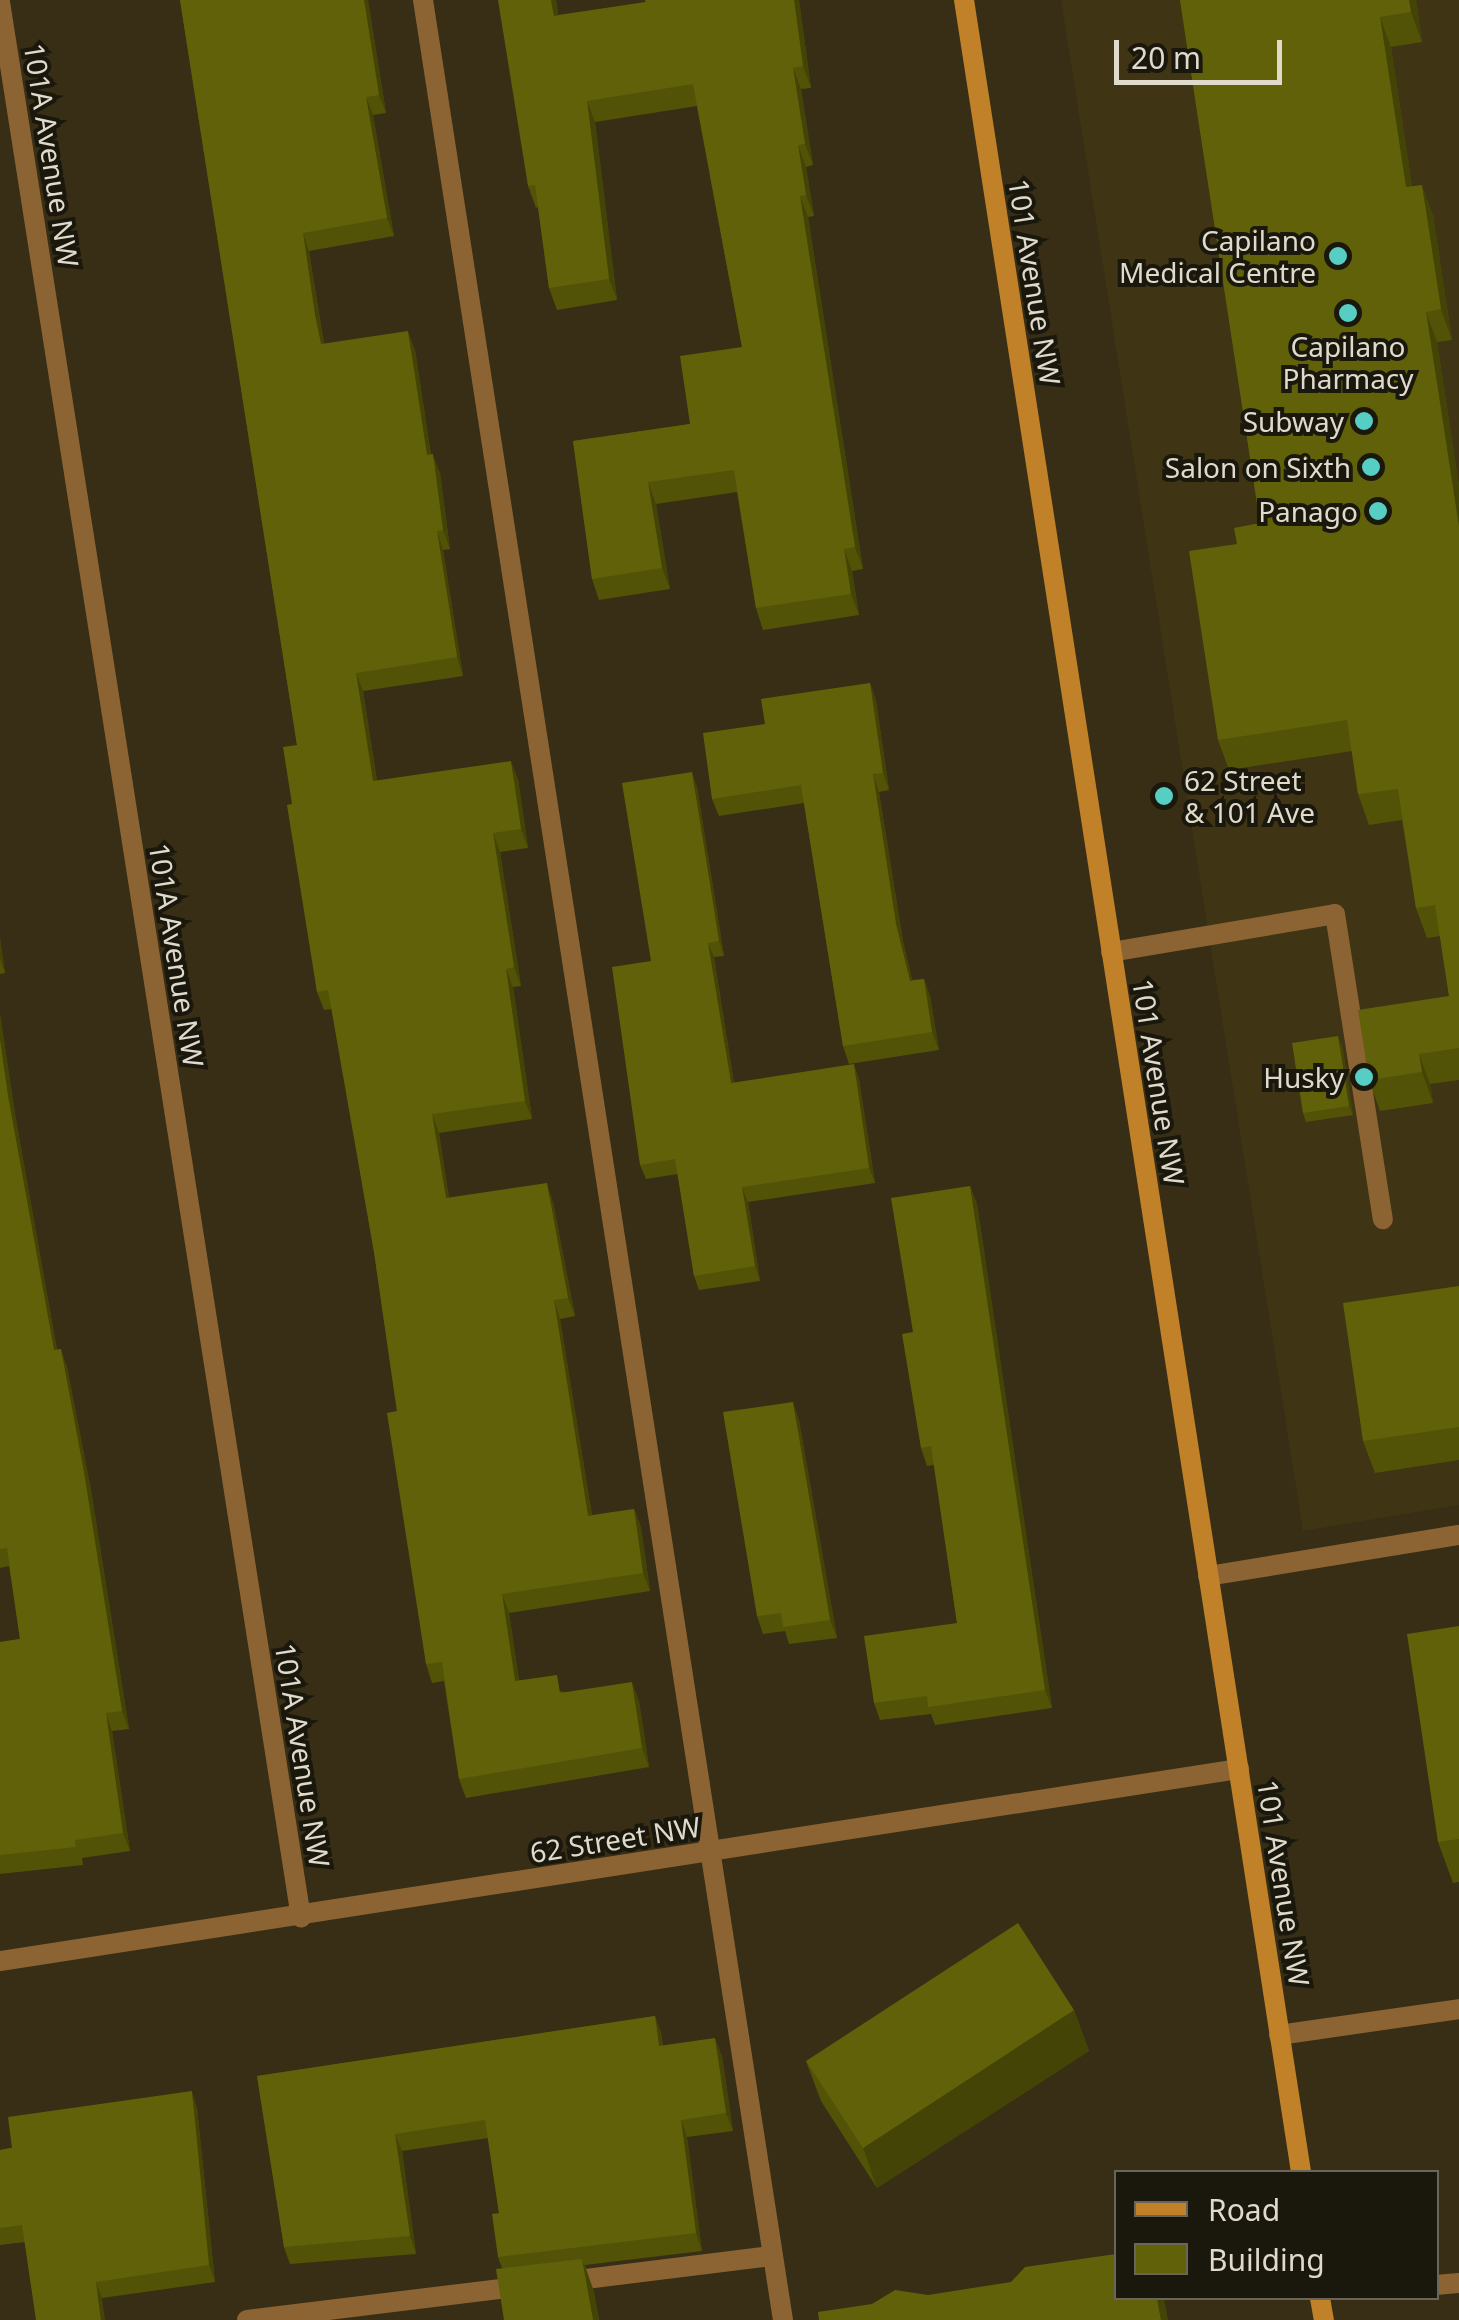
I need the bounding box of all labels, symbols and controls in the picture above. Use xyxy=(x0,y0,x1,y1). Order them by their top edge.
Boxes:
scale bar xyxy=(1119,20,1286,82)
text: 20 m xyxy=(1131,37,1201,78)
street label: 101A Avenue NW xyxy=(18,41,86,269)
street label: 101 Avenue NW xyxy=(1002,177,1068,387)
place label: Capilano Medical Centre xyxy=(1119,223,1316,289)
marker: Capilano Medical Centre xyxy=(1325,243,1351,269)
marker: Capilano Pharmacy xyxy=(1337,302,1359,324)
place label: Capilano Pharmacy xyxy=(1282,329,1414,395)
place label: Subway xyxy=(1243,404,1344,438)
marker: Subway xyxy=(1353,410,1375,432)
place label: Salon on Sixth xyxy=(1165,450,1351,484)
marker: Salon on Sixth xyxy=(1360,456,1382,478)
place label: Panago xyxy=(1258,494,1358,528)
marker: Panago xyxy=(1367,500,1389,522)
place label: 62 Street & 101 Ave xyxy=(1184,763,1315,829)
marker: 62 Street & 101 Ave xyxy=(1153,785,1175,807)
street label: 101A Avenue NW xyxy=(143,841,211,1069)
street label: 101 Avenue NW xyxy=(1126,977,1192,1187)
place label: Husky xyxy=(1263,1060,1344,1094)
marker: Husky xyxy=(1353,1066,1375,1088)
street label: 101A Avenue NW xyxy=(269,1641,337,1869)
street label: 101 Avenue NW xyxy=(1251,1778,1317,1988)
street label: 62 Street NW xyxy=(527,1809,703,1869)
legend xyxy=(1114,2170,1439,2300)
text: Road xyxy=(1208,2189,1280,2230)
text: Building xyxy=(1208,2239,1325,2280)

